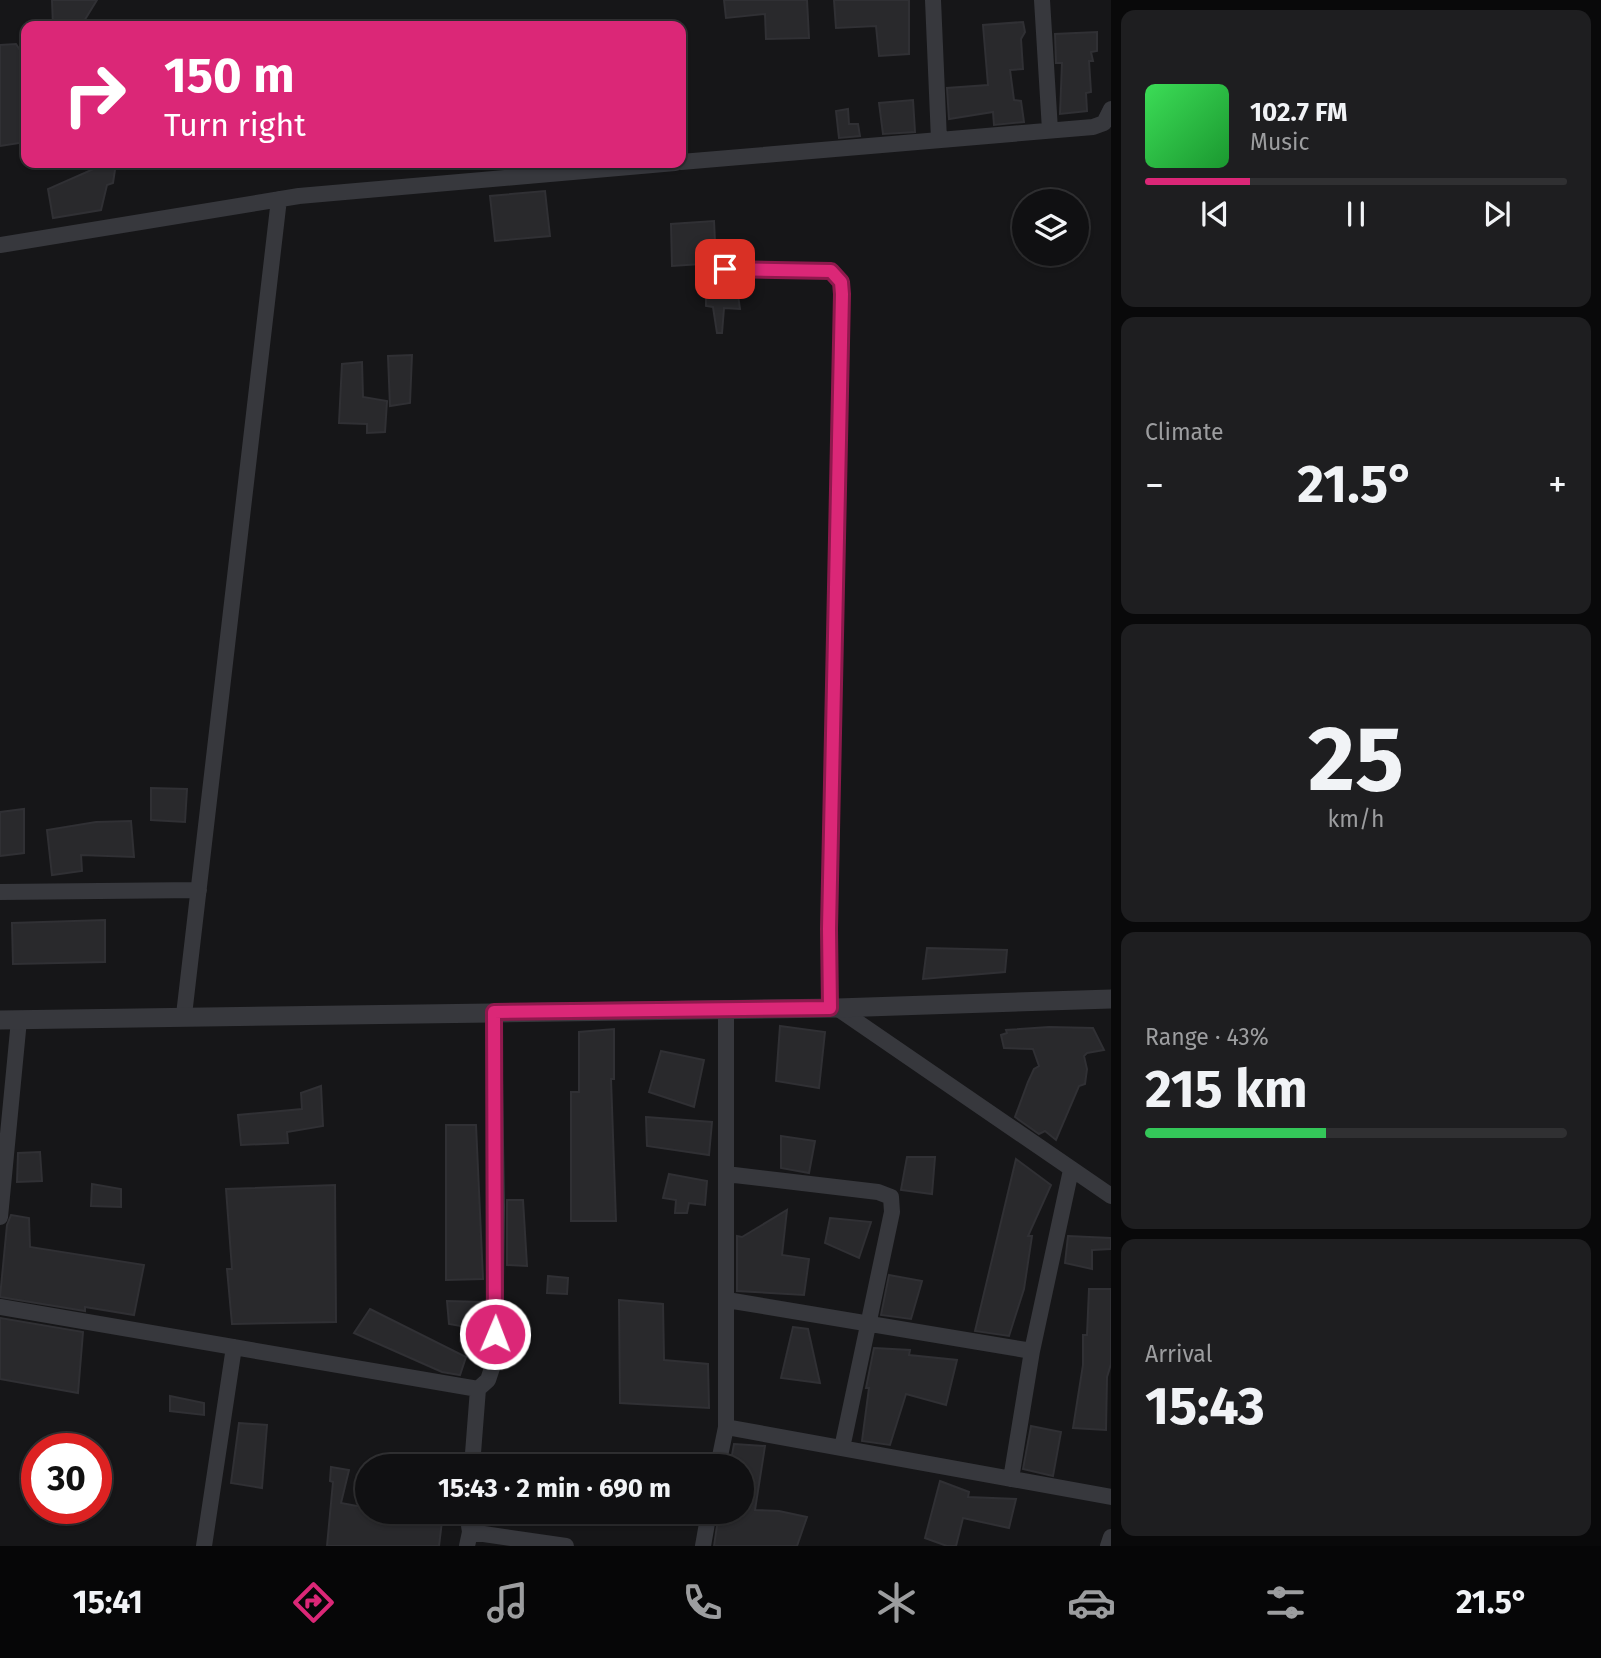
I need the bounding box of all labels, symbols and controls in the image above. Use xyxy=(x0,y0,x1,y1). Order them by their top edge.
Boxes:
text: 150 m xyxy=(164,46,295,105)
icon: right xyxy=(49,49,140,140)
text: 102.7 FM xyxy=(1250,97,1347,128)
text: Turn right xyxy=(164,106,306,144)
text: Music xyxy=(1250,128,1310,156)
map controls xyxy=(1012,189,1089,266)
button: layers xyxy=(1012,189,1089,266)
icon: previous xyxy=(1196,195,1234,233)
icon: pause xyxy=(1337,195,1375,233)
icon: next xyxy=(1478,195,1516,233)
pin xyxy=(695,239,755,299)
icon: arrive xyxy=(706,250,744,288)
text: Climate xyxy=(1145,418,1224,446)
text: 21.5° xyxy=(1297,453,1415,516)
text: − xyxy=(1145,462,1164,508)
text: + xyxy=(1548,462,1567,508)
text: 25 xyxy=(1308,705,1404,814)
text: km/h xyxy=(1328,805,1384,833)
text: Range · 43% xyxy=(1145,1023,1269,1051)
text: 215 km xyxy=(1145,1058,1308,1121)
position arrow xyxy=(458,1297,532,1371)
text: Arrival xyxy=(1145,1340,1212,1368)
text: 15:43 xyxy=(1145,1375,1265,1438)
speed limit sign: 30 xyxy=(21,1433,112,1524)
text: 15:43 · 2 min · 690 m xyxy=(438,1473,671,1504)
icon: directions xyxy=(289,1578,338,1627)
icon: music xyxy=(483,1578,532,1627)
icon: phone xyxy=(678,1578,727,1627)
icon: climate xyxy=(872,1578,921,1627)
icon: car xyxy=(1067,1578,1116,1627)
icon: filters xyxy=(1261,1578,1310,1627)
text: 15:41 xyxy=(73,1583,143,1621)
text: 21.5° xyxy=(1456,1583,1528,1621)

